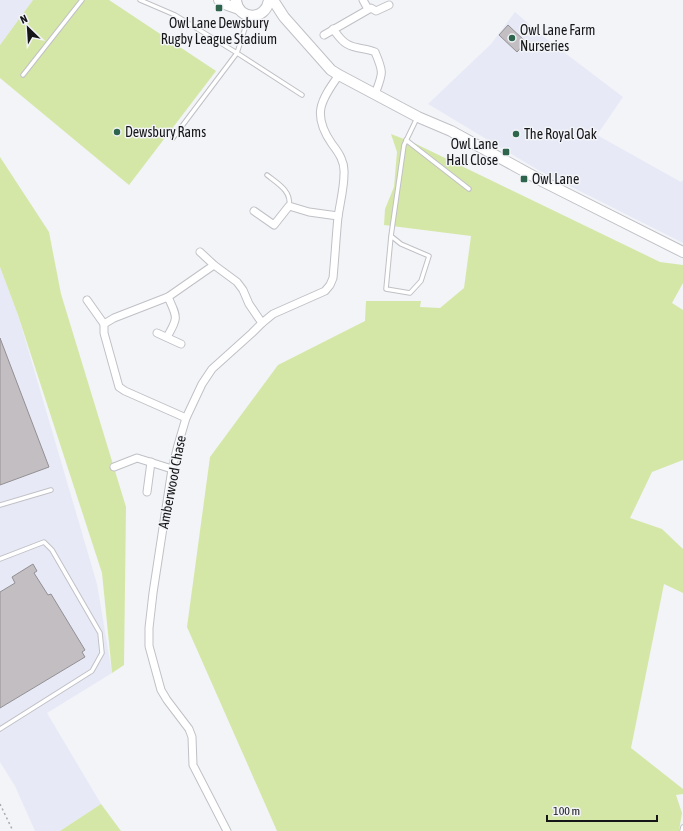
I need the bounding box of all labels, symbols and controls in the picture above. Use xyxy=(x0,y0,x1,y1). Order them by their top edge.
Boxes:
marker: Owl Lane Dewsbury Rugby League Stadium xyxy=(214,3,224,13)
north arrow xyxy=(8,8,48,48)
text: N xyxy=(18,12,29,26)
place label: Owl Lane Dewsbury Rugby League Stadium xyxy=(161,15,277,47)
place label: Owl Lane Farm Nurseries xyxy=(520,22,595,54)
marker: Owl Lane Farm Nurseries xyxy=(507,33,517,43)
place label: Dewsbury Rams xyxy=(125,124,206,140)
place label: The Royal Oak xyxy=(524,126,597,142)
marker: Dewsbury Rams xyxy=(112,127,122,137)
marker: The Royal Oak xyxy=(511,129,521,139)
place label: Owl Lane Hall Close xyxy=(446,136,498,168)
marker: Owl Lane Hall Close xyxy=(501,147,511,157)
place label: Owl Lane xyxy=(532,171,579,187)
marker: Owl Lane xyxy=(519,174,529,184)
street label: Amberwood Chase xyxy=(155,434,189,530)
scale bar xyxy=(547,797,657,823)
text: 100 m xyxy=(553,804,580,818)

